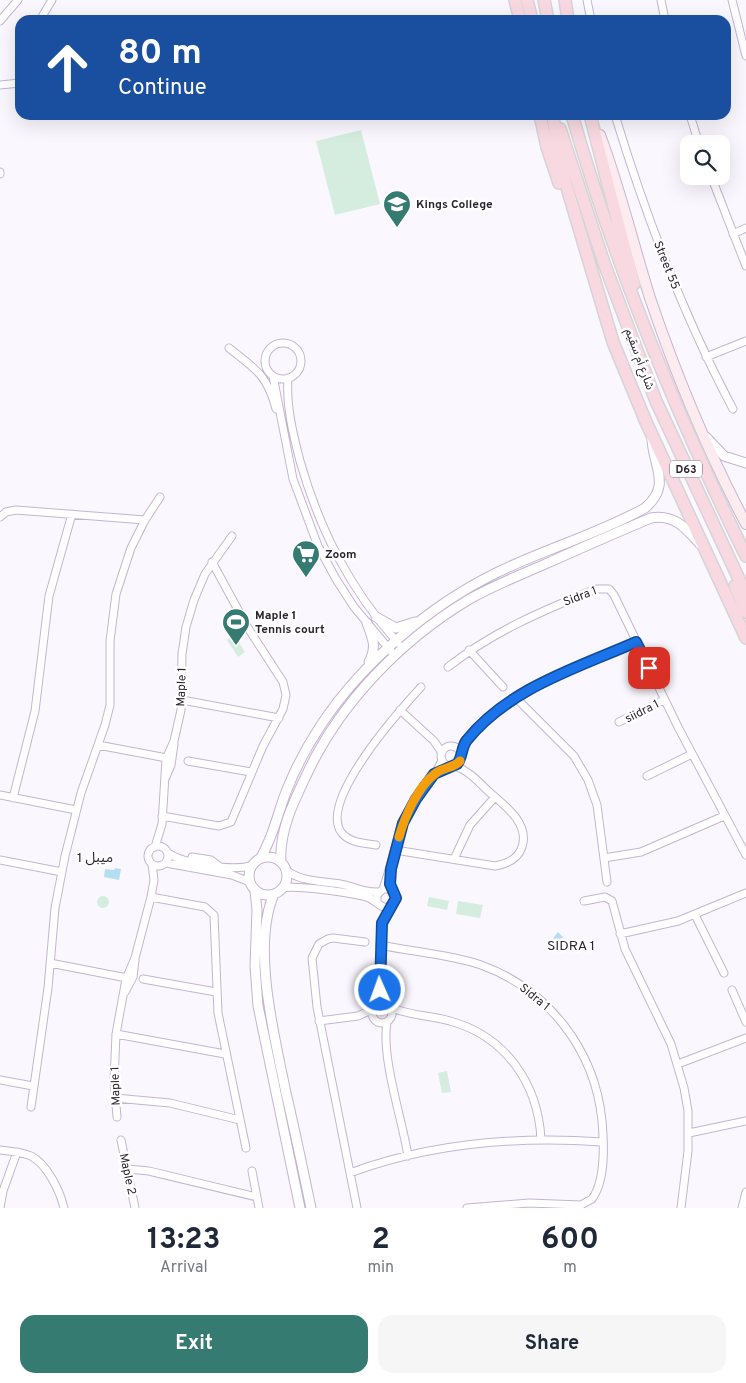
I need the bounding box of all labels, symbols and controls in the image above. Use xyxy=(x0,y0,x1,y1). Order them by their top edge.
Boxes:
text: 80 m xyxy=(118,32,202,76)
icon: ahead xyxy=(35,35,100,100)
text: Continue xyxy=(118,75,207,102)
map controls xyxy=(680,135,730,185)
button: search xyxy=(680,135,730,185)
school or university icon: Kings College xyxy=(382,189,412,228)
place label: Kings College xyxy=(416,197,493,213)
street label: Street 55 xyxy=(649,239,683,292)
street label: شارع أم سقيم xyxy=(621,326,658,392)
road number: D63 xyxy=(670,460,702,478)
supermarket icon: Zoom xyxy=(291,539,321,578)
place label: Zoom xyxy=(325,547,357,563)
street label: Sidra 1 xyxy=(561,583,600,611)
sports icon: Maple 1 Tennis court xyxy=(221,607,251,646)
place label: Maple 1 Tennis court xyxy=(255,608,325,638)
pin xyxy=(628,647,670,689)
icon: arrive xyxy=(635,654,663,682)
street label: Maple 1 xyxy=(173,667,191,707)
street label: siidra 1 xyxy=(623,696,662,727)
district label: ميبل 1 xyxy=(77,850,113,867)
district label: SIDRA 1 xyxy=(547,938,595,955)
position arrow xyxy=(353,963,405,1015)
street label: Sidra 1 xyxy=(516,981,553,1015)
street label: Maple 1 xyxy=(107,1066,125,1106)
street label: Maple 2 xyxy=(115,1152,139,1197)
text: 13:23 xyxy=(147,1222,221,1259)
text: 2 xyxy=(372,1222,390,1259)
text: 600 xyxy=(541,1222,599,1259)
text: Arrival xyxy=(160,1258,208,1278)
text: min xyxy=(367,1258,394,1278)
text: m xyxy=(563,1258,577,1278)
button: Exit xyxy=(20,1315,368,1373)
button: Share xyxy=(378,1315,726,1373)

